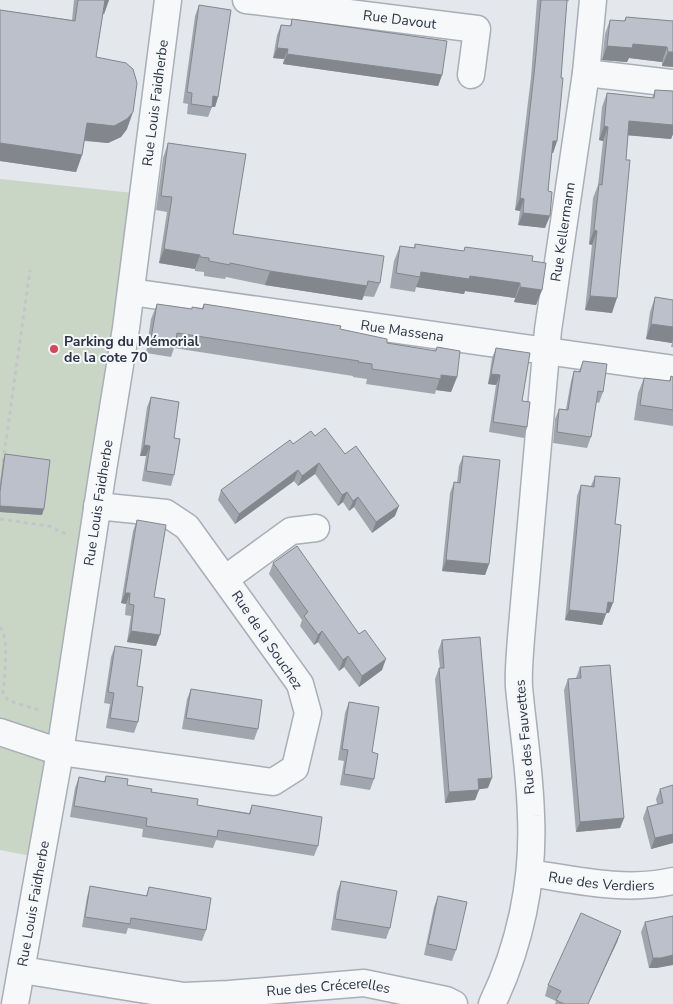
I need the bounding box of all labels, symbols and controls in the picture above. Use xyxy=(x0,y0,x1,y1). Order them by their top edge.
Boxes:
street label: Rue Davout xyxy=(362,5,438,33)
street label: Rue Louis Faidherbe xyxy=(137,39,172,167)
street label: Rue Kellermann xyxy=(546,181,579,283)
street label: Rue Massena xyxy=(359,315,445,346)
place label: Parking du Mémorial de la cote 70 xyxy=(64,332,200,367)
marker: Parking du Mémorial de la cote 70 xyxy=(48,343,60,355)
street label: Rue Louis Faidherbe xyxy=(79,438,117,567)
street label: Rue de la Souchez xyxy=(227,587,307,694)
street label: Rue des Fauvettes xyxy=(510,679,539,795)
street label: Rue Louis Faidherbe xyxy=(12,839,53,968)
street label: Rue des Verdiers xyxy=(547,867,655,895)
street label: Rue des Crécerelles xyxy=(266,973,392,1000)

